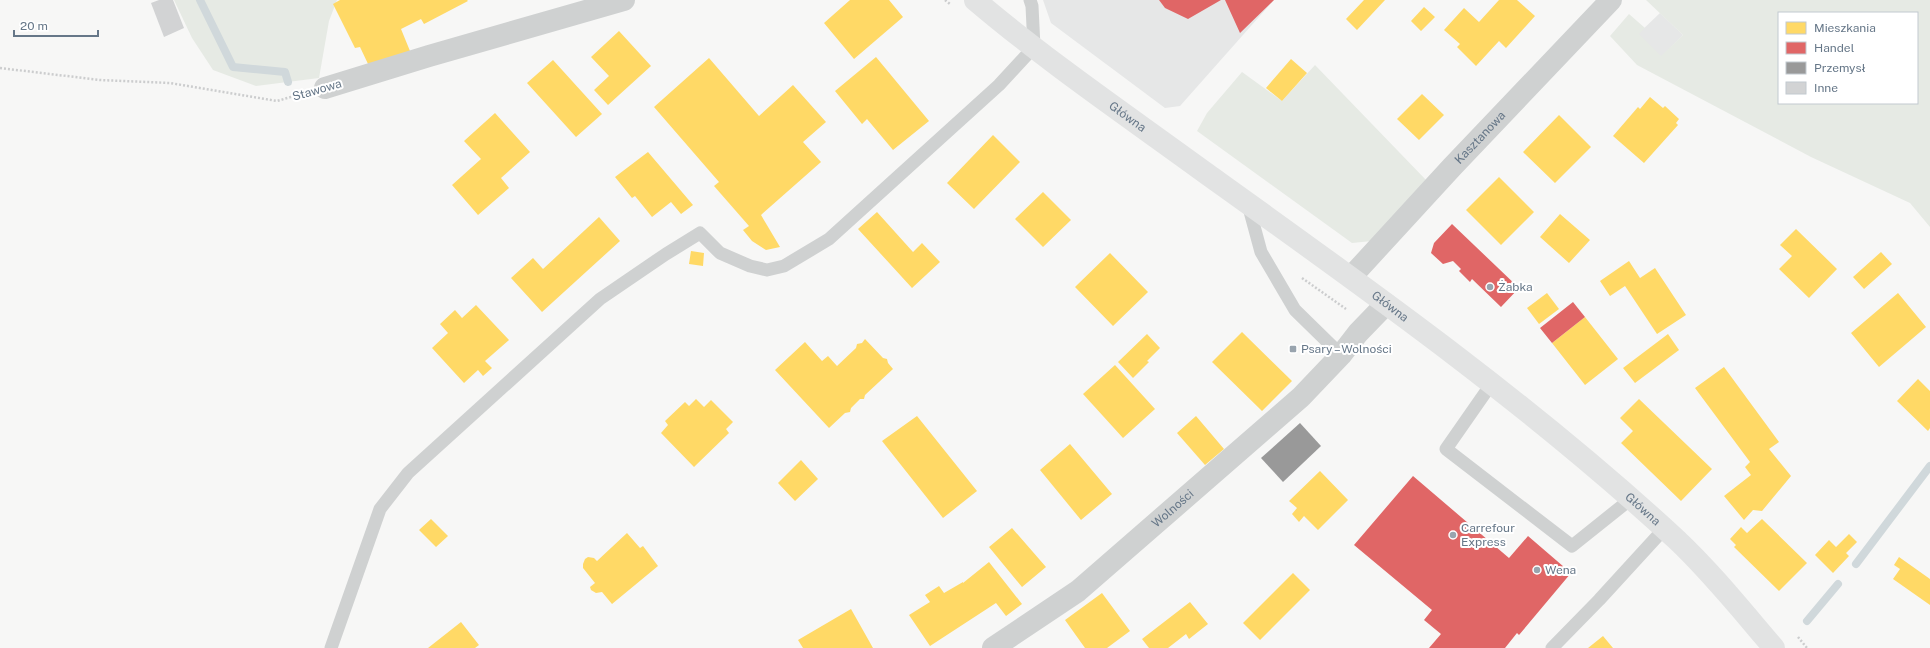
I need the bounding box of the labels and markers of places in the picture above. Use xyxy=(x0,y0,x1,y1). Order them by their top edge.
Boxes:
place label: Żabka xyxy=(1498,280,1533,294)
marker: Żabka xyxy=(1485,282,1495,292)
place label: Psary – Wolności xyxy=(1301,342,1392,356)
marker: Psary – Wolności xyxy=(1288,344,1298,354)
place label: Carrefour Express xyxy=(1461,521,1515,549)
marker: Carrefour Express xyxy=(1448,530,1458,540)
place label: Wena xyxy=(1545,563,1576,577)
marker: Wena xyxy=(1532,565,1542,575)

